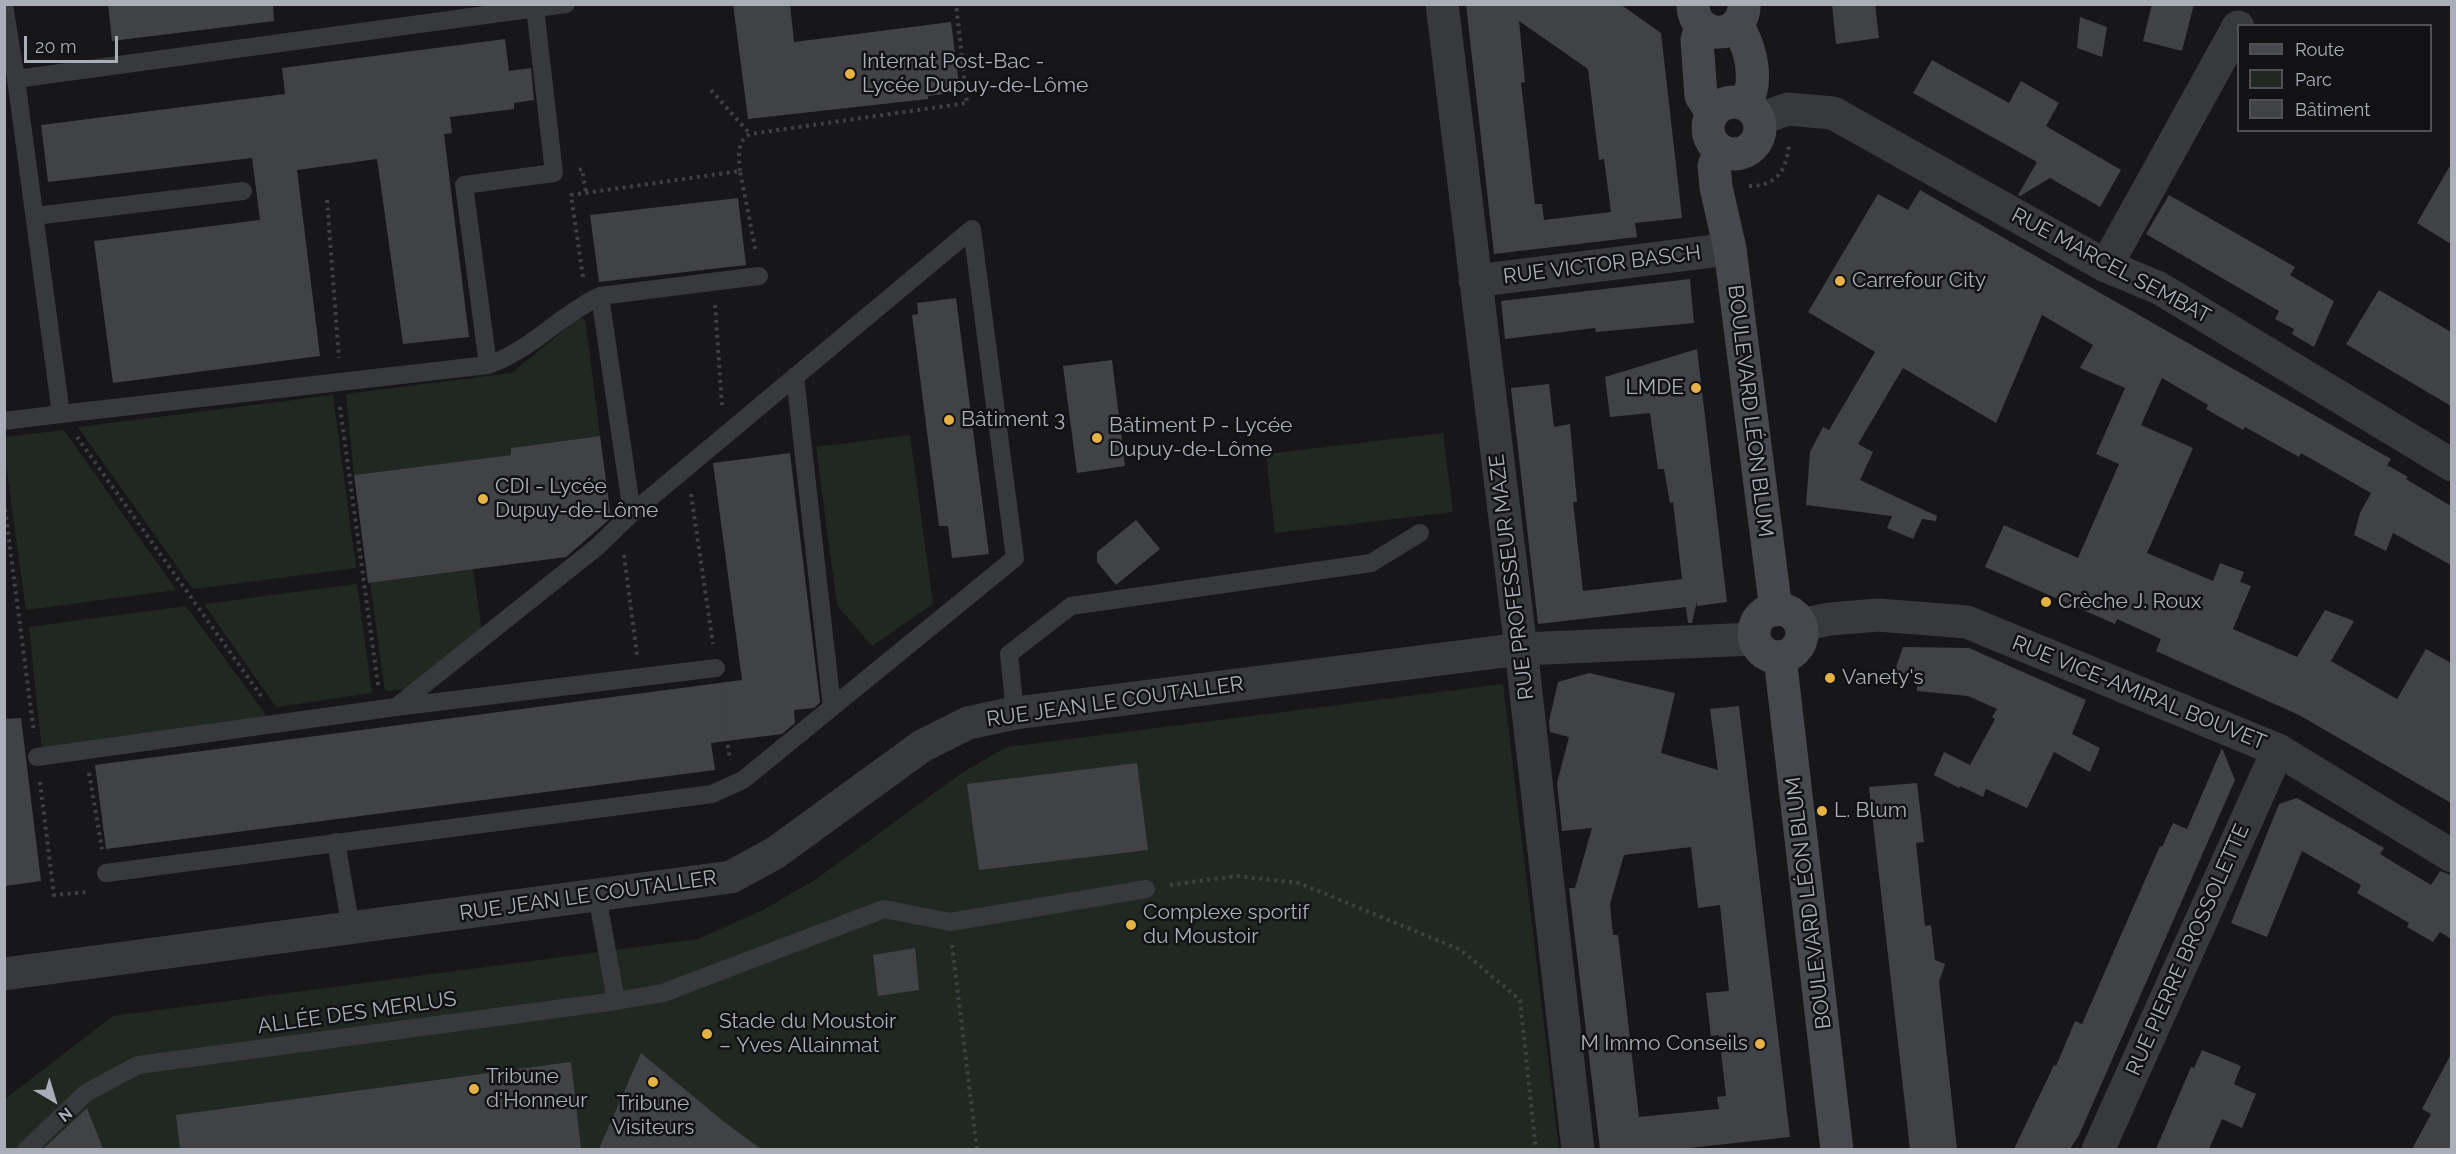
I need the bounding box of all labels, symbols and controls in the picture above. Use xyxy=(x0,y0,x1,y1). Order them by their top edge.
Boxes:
scale bar xyxy=(27,24,122,62)
legend xyxy=(2237,24,2432,132)
text: 20 m xyxy=(35,36,77,57)
text: Route xyxy=(2295,39,2344,60)
place label: Internat Post-Bac - Lycée Dupuy-de-Lôme xyxy=(862,49,1088,99)
marker: Internat Post-Bac - Lycée Dupuy-de-Lôme xyxy=(843,67,857,81)
text: Parc xyxy=(2295,69,2332,90)
text: Bâtiment xyxy=(2295,99,2370,120)
street label: RUE MARCEL SEMBAT xyxy=(2007,203,2215,329)
street label: RUE VICTOR BASCH xyxy=(1502,240,1702,290)
place label: Carrefour City xyxy=(1852,268,1986,294)
marker: Carrefour City xyxy=(1833,274,1847,288)
street label: BOULEVARD LÉON BLUM xyxy=(1722,283,1778,539)
place label: LMDE xyxy=(1626,375,1684,401)
marker: LMDE xyxy=(1689,381,1703,395)
place label: Bâtiment 3 xyxy=(961,407,1065,433)
marker: Bâtiment 3 xyxy=(942,413,956,427)
place label: Bâtiment P - Lycée Dupuy-de-Lôme xyxy=(1109,413,1292,463)
marker: Bâtiment P - Lycée Dupuy-de-Lôme xyxy=(1090,431,1104,445)
street label: RUE PROFESSEUR MAZE xyxy=(1484,453,1540,701)
place label: CDI - Lycée Dupuy-de-Lôme xyxy=(495,474,658,524)
marker: CDI - Lycée Dupuy-de-Lôme xyxy=(476,492,490,506)
place label: Crèche J. Roux xyxy=(2058,589,2201,615)
marker: Crèche J. Roux xyxy=(2039,595,2053,609)
street label: RUE VICE-AMIRAL BOUVET xyxy=(2008,630,2270,756)
place label: Vanety's xyxy=(1842,665,1924,691)
street label: RUE JEAN LE COUTALLER xyxy=(985,671,1245,733)
marker: Vanety's xyxy=(1823,671,1837,685)
street label: BOULEVARD LÉON BLUM xyxy=(1781,775,1837,1031)
place label: L. Blum xyxy=(1834,798,1907,824)
marker: L. Blum xyxy=(1815,804,1829,818)
street label: RUE PIERRE BROSSOLETTE xyxy=(2121,820,2255,1080)
street label: RUE JEAN LE COUTALLER xyxy=(458,865,718,927)
place label: Complexe sportif du Moustoir xyxy=(1143,900,1309,950)
marker: Complexe sportif du Moustoir xyxy=(1124,918,1138,932)
street label: ALLÉE DES MERLUS xyxy=(256,987,458,1039)
place label: Stade du Moustoir – Yves Allainmat xyxy=(719,1009,896,1059)
marker: Stade du Moustoir – Yves Allainmat xyxy=(700,1027,714,1041)
place label: M Immo Conseils xyxy=(1581,1031,1748,1057)
marker: M Immo Conseils xyxy=(1753,1037,1767,1051)
place label: Tribune d'Honneur xyxy=(486,1064,588,1114)
north arrow xyxy=(24,1070,84,1130)
marker: Tribune Visiteurs xyxy=(646,1075,660,1089)
marker: Tribune d'Honneur xyxy=(467,1082,481,1096)
place label: Tribune Visiteurs xyxy=(612,1091,694,1141)
text: N xyxy=(55,1103,76,1126)

